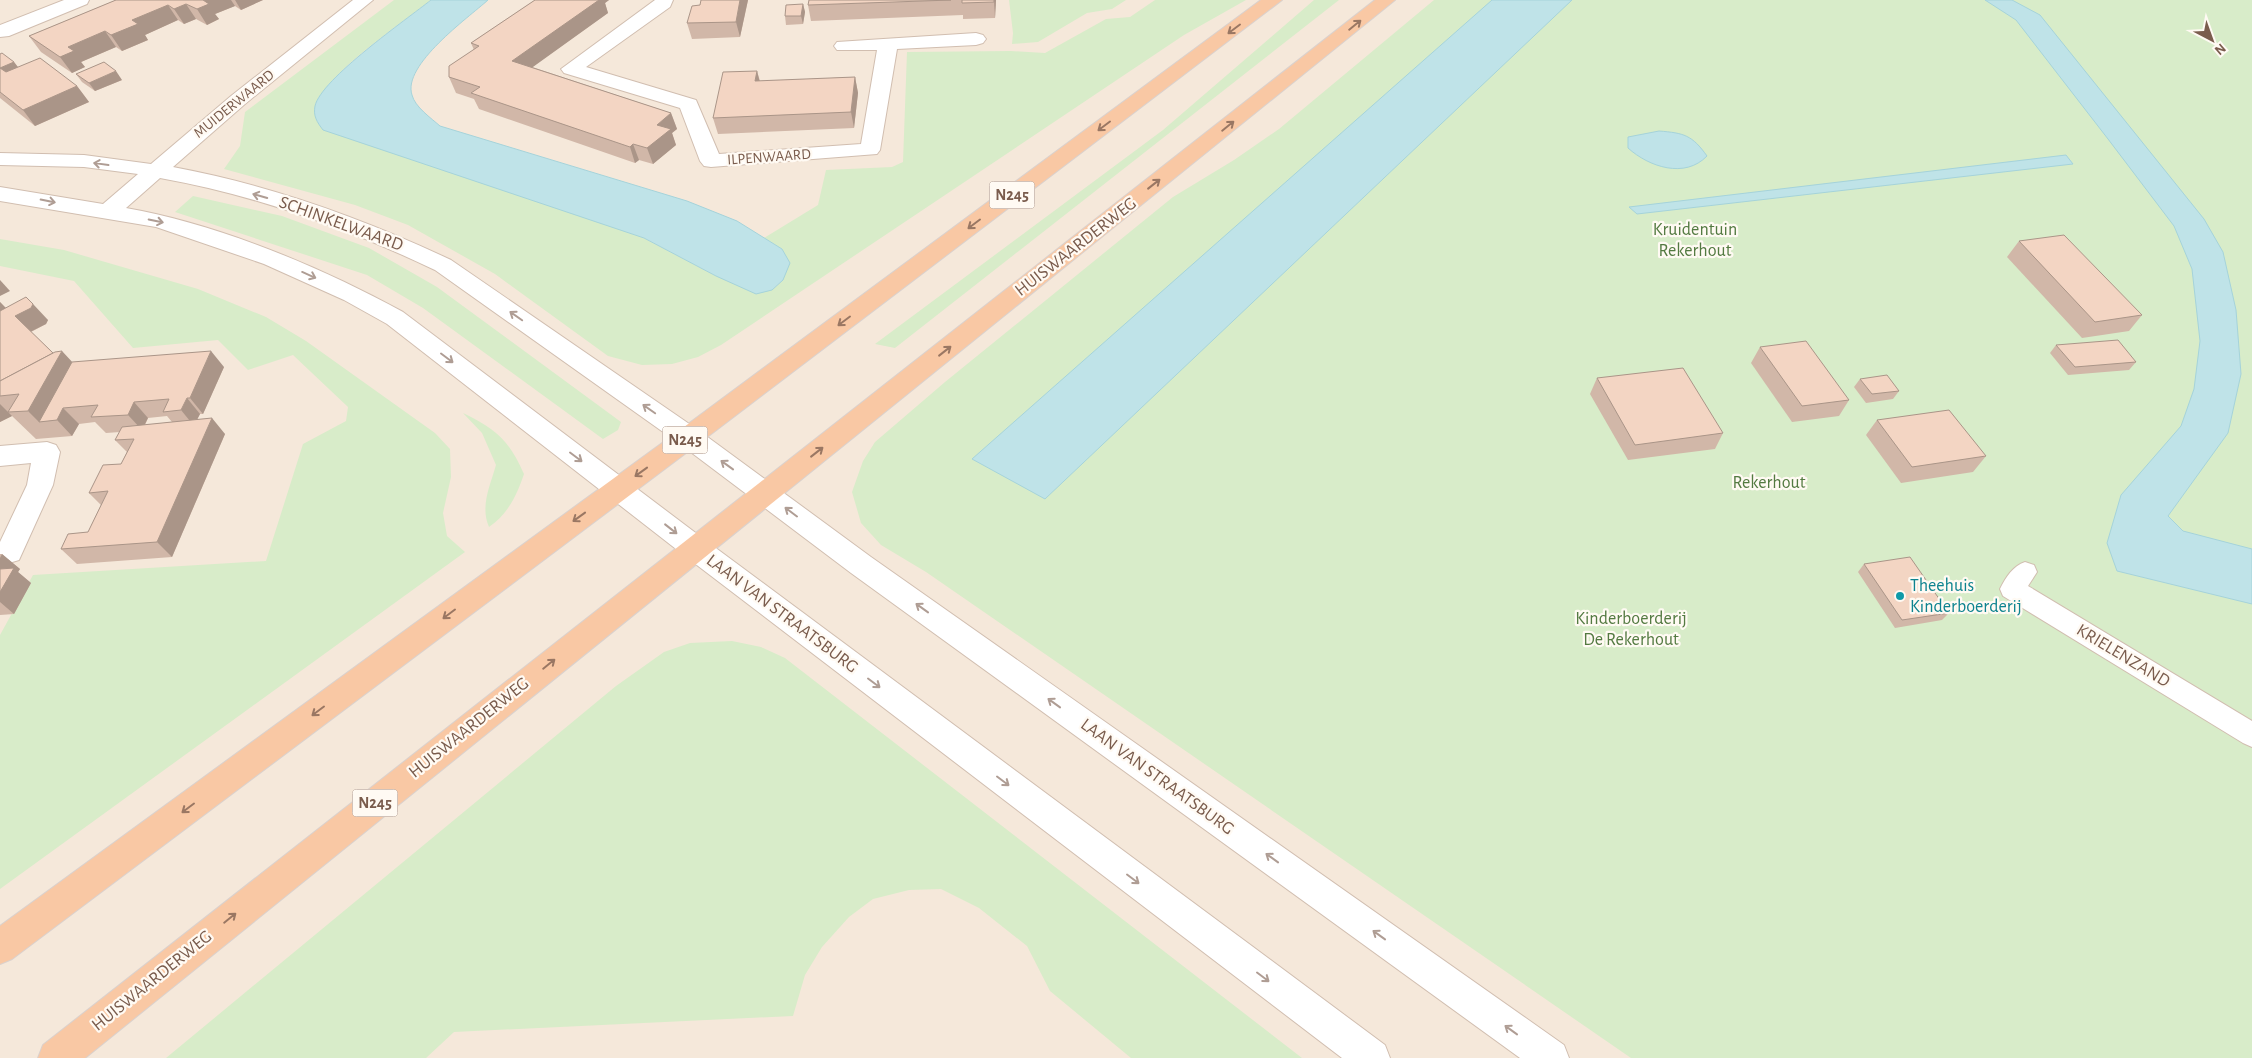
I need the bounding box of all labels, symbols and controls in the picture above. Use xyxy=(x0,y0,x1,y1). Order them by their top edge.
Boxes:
north arrow xyxy=(2187,15,2237,65)
one-way arrow xyxy=(1348,19,1361,30)
one-way arrow xyxy=(1227,24,1241,34)
text: N xyxy=(2212,41,2228,58)
street label: MUIDERWAARD xyxy=(191,67,277,141)
one-way arrow xyxy=(1221,120,1234,131)
one-way arrow xyxy=(1098,121,1111,132)
street label: ILPENWAARD xyxy=(727,147,812,167)
one-way arrow xyxy=(94,158,110,168)
one-way arrow xyxy=(1147,179,1160,190)
road number: N245 xyxy=(990,182,1034,208)
one-way arrow xyxy=(253,191,269,201)
street label: SCHINKELWAARD xyxy=(277,193,405,255)
street label: HUISWAARDERWEG xyxy=(1012,194,1140,300)
one-way arrow xyxy=(40,197,56,207)
one-way arrow xyxy=(147,217,163,226)
one-way arrow xyxy=(967,219,981,229)
park label: Kruidentuin Rekerhout xyxy=(1653,221,1737,260)
one-way arrow xyxy=(301,271,316,281)
one-way arrow xyxy=(509,311,523,321)
one-way arrow xyxy=(837,316,851,326)
one-way arrow xyxy=(938,345,951,356)
one-way arrow xyxy=(440,353,453,364)
one-way arrow xyxy=(643,404,657,414)
road number: N245 xyxy=(662,426,708,454)
one-way arrow xyxy=(810,446,823,457)
one-way arrow xyxy=(569,452,583,462)
one-way arrow xyxy=(720,460,734,470)
one-way arrow xyxy=(634,467,648,477)
park label: Rekerhout xyxy=(1733,474,1806,492)
one-way arrow xyxy=(784,507,798,517)
one-way arrow xyxy=(573,512,587,523)
one-way arrow xyxy=(664,524,677,535)
street label: LAAN VAN STRAATSBURG xyxy=(703,551,861,677)
place label: Theehuis Kinderboerderij xyxy=(1910,577,2022,616)
marker: Theehuis Kinderboerderij xyxy=(1894,590,1906,602)
one-way arrow xyxy=(915,603,929,613)
one-way arrow xyxy=(442,609,456,619)
park label: Kinderboerderij De Rekerhout xyxy=(1575,610,1687,649)
street label: KRIELENZAND xyxy=(2073,621,2173,691)
one-way arrow xyxy=(542,658,555,669)
street label: HUISWAARDERWEG xyxy=(406,674,532,782)
one-way arrow xyxy=(867,678,881,688)
one-way arrow xyxy=(1047,698,1061,708)
one-way arrow xyxy=(312,705,325,716)
street label: LAAN VAN STRAATSBURG xyxy=(1077,716,1237,838)
one-way arrow xyxy=(996,776,1010,786)
road number: N245 xyxy=(352,790,398,816)
one-way arrow xyxy=(182,802,195,813)
one-way arrow xyxy=(1265,853,1279,863)
one-way arrow xyxy=(1126,874,1140,884)
one-way arrow xyxy=(224,913,237,924)
street label: HUISWAARDERWEG xyxy=(89,927,215,1035)
one-way arrow xyxy=(1372,930,1386,940)
one-way arrow xyxy=(1256,972,1270,982)
one-way arrow xyxy=(1505,1025,1519,1035)

